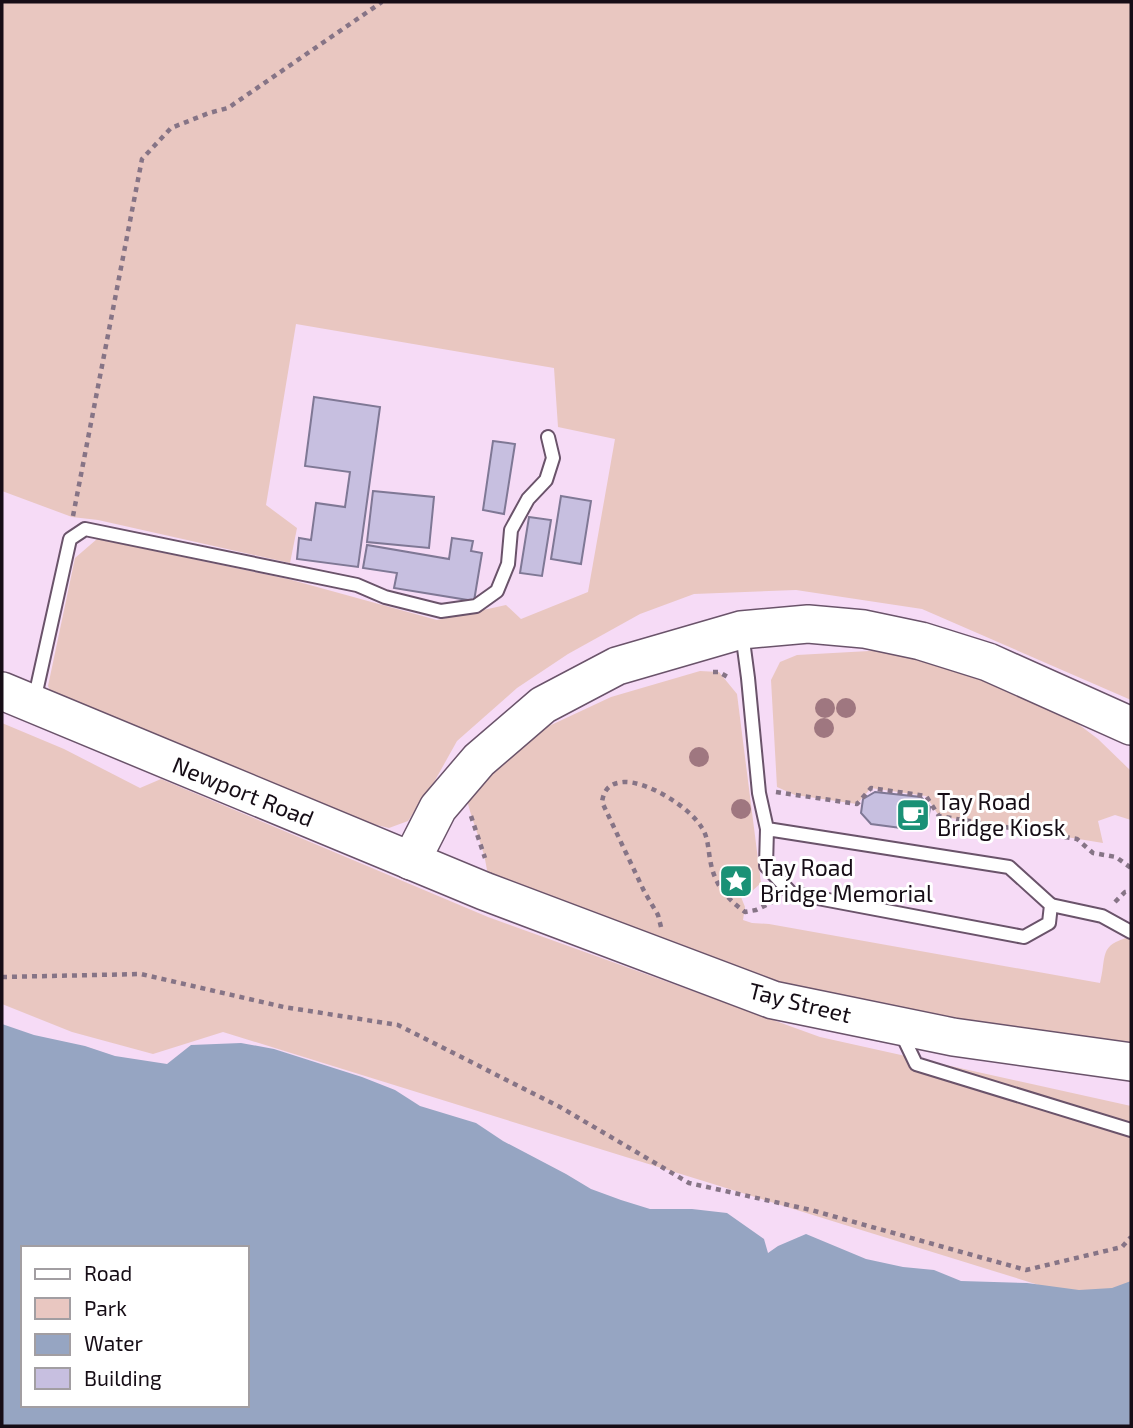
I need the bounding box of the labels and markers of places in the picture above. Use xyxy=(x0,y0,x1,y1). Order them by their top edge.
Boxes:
place label: Tay Road Bridge Kiosk xyxy=(937,787,1066,841)
cafe icon: Tay Road Bridge Kiosk xyxy=(894,796,932,834)
place label: Tay Road Bridge Memorial xyxy=(760,853,933,907)
place icon: Tay Road Bridge Memorial xyxy=(717,862,755,900)

